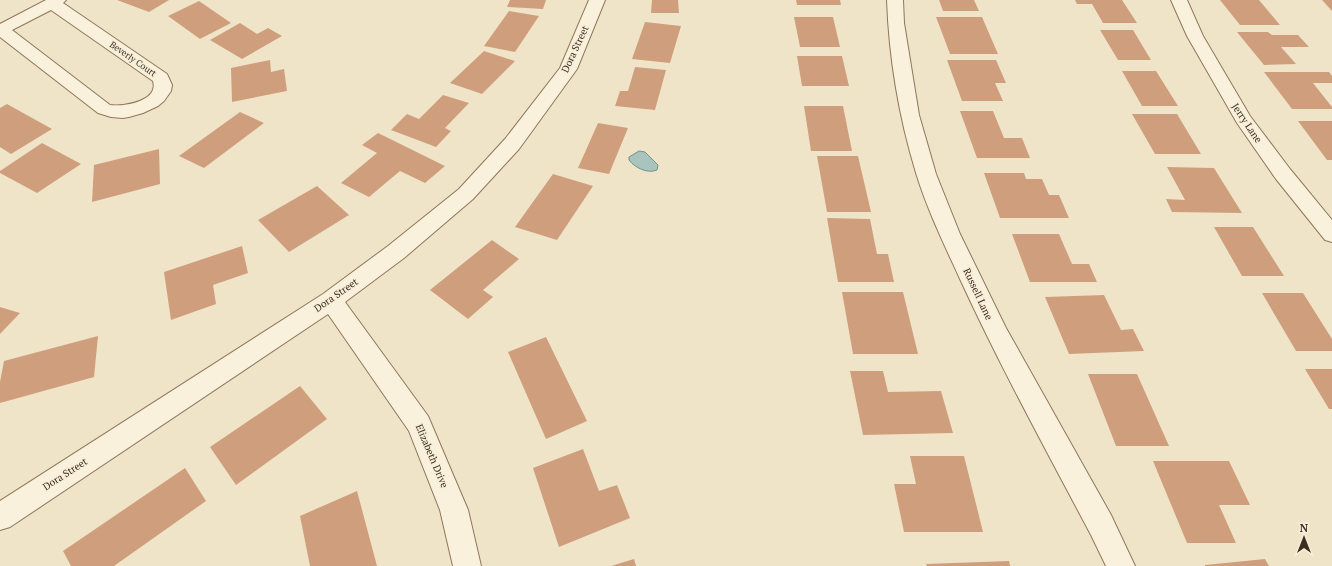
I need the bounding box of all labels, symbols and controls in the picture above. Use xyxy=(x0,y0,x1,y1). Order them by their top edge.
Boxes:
street label: Dora Street xyxy=(558,23,592,75)
street label: Beverly Court xyxy=(107,39,159,80)
street label: Jerry Lane xyxy=(1229,101,1265,145)
street label: Russell Lane xyxy=(960,266,996,322)
street label: Dora Street xyxy=(312,275,361,315)
street label: Elizabeth Drive xyxy=(413,422,451,490)
street label: Dora Street xyxy=(40,455,90,493)
north arrow xyxy=(1284,518,1324,558)
text: N xyxy=(1300,521,1309,535)

